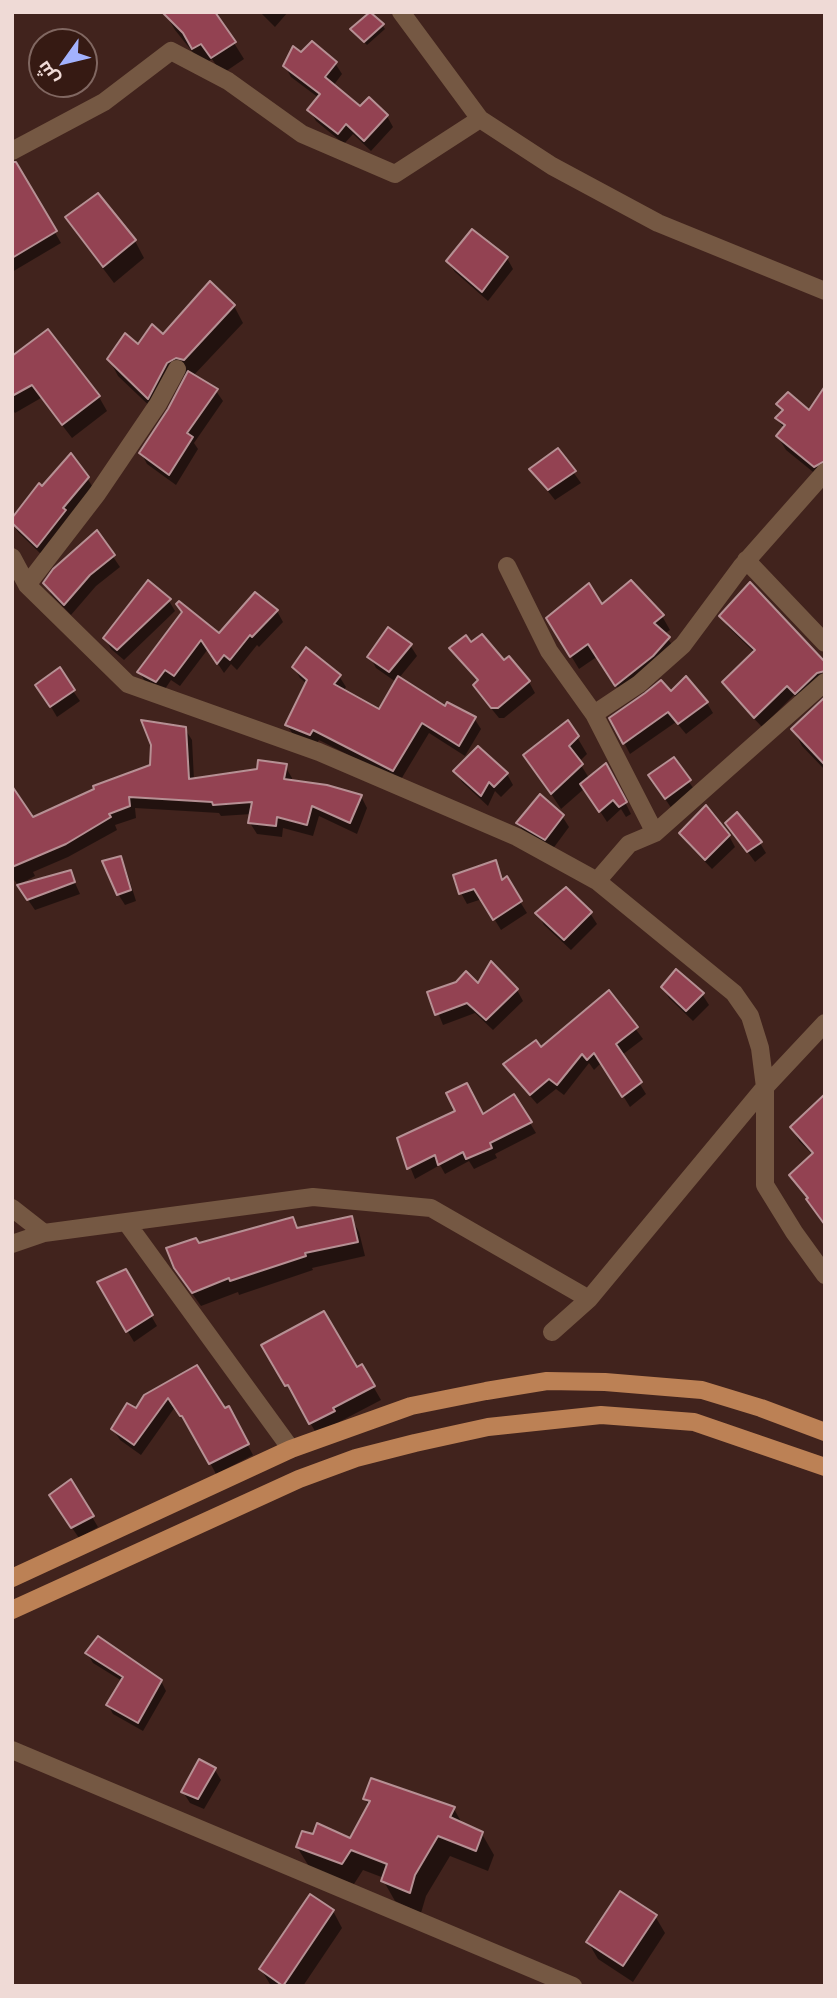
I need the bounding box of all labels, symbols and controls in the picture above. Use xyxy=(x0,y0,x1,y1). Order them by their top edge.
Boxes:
north arrow xyxy=(28,28,98,98)
text: ش xyxy=(31,57,63,90)

